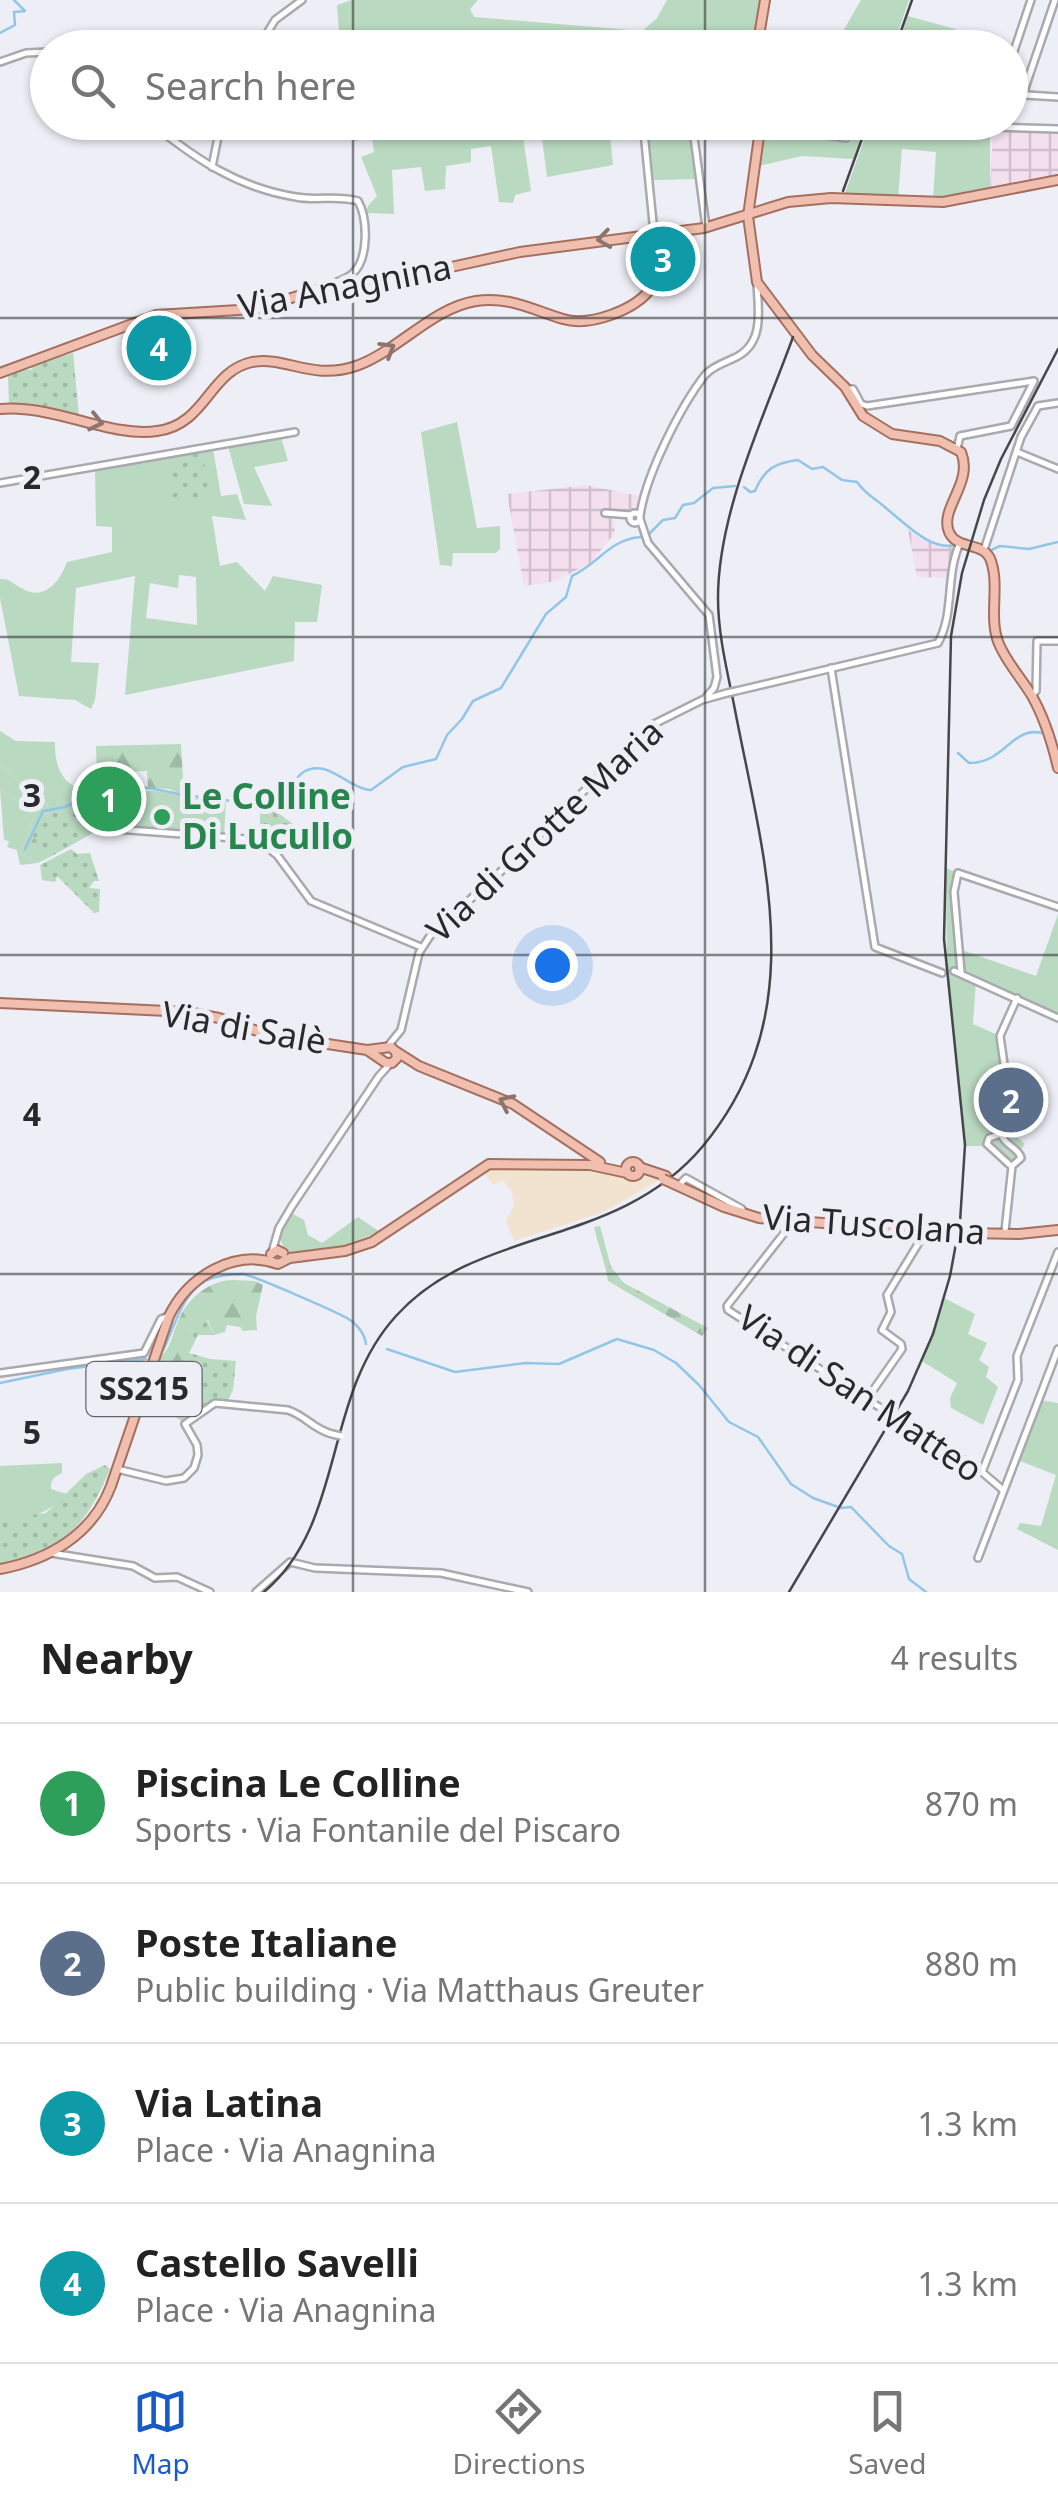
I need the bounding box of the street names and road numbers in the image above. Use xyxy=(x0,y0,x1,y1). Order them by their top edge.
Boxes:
street label: Via Anagnina xyxy=(234,242,455,329)
street label: Via di Grotte Maria xyxy=(416,708,672,952)
street label: Via di Salè xyxy=(158,989,330,1064)
street label: Via Tuscolana xyxy=(761,1192,987,1255)
street label: Via di San Matteo xyxy=(729,1293,992,1492)
road number: SS215 xyxy=(86,1362,202,1416)

